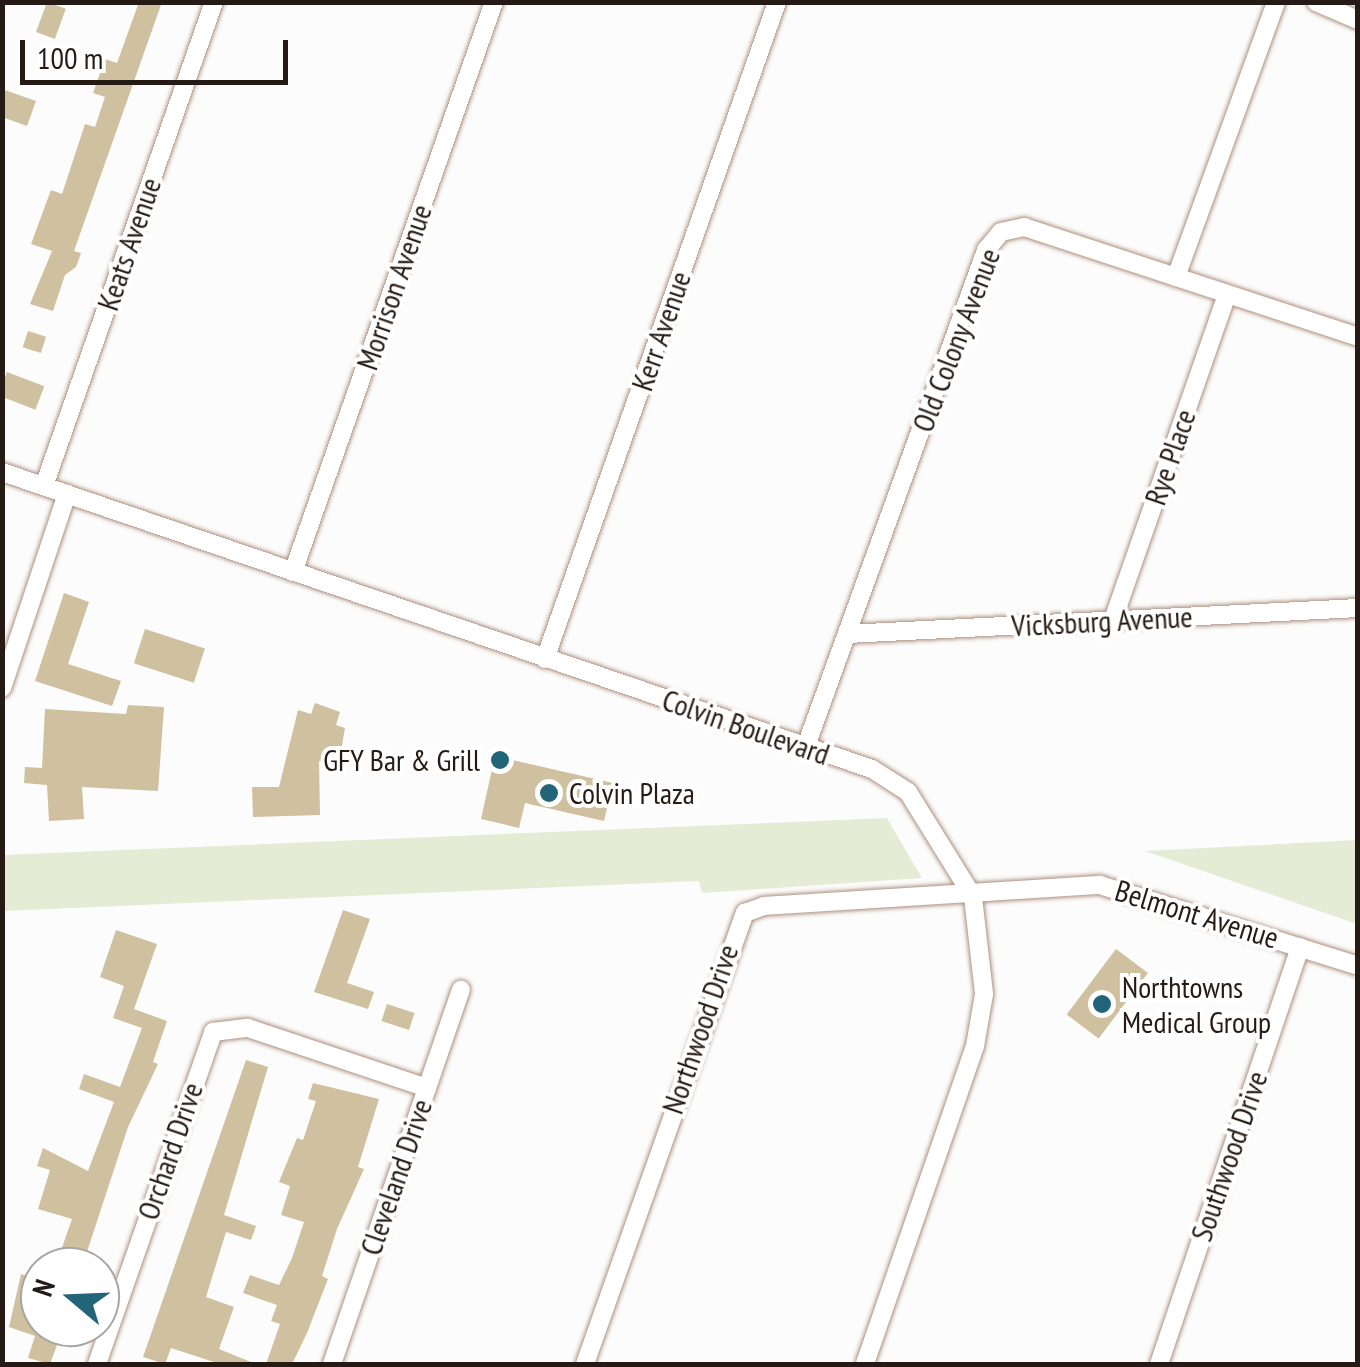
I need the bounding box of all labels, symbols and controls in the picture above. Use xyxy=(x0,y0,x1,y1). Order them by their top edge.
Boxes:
scale bar xyxy=(25,20,292,82)
text: 100 m xyxy=(37,38,103,77)
street label: Keats Avenue xyxy=(89,173,169,315)
street label: Morrison Avenue xyxy=(349,199,439,375)
street label: Old Colony Avenue xyxy=(904,242,1008,438)
street label: Kerr Avenue xyxy=(624,266,698,396)
street label: Rye Place xyxy=(1137,404,1203,510)
street label: Vicksburg Avenue xyxy=(1010,598,1194,644)
street label: Colvin Boulevard xyxy=(658,682,834,772)
place label: GFY Bar & Grill xyxy=(323,742,480,778)
marker: GFY Bar & Grill xyxy=(489,749,511,771)
place label: Colvin Plaza xyxy=(569,775,695,811)
marker: Colvin Plaza xyxy=(538,782,560,804)
street label: Belmont Avenue xyxy=(1111,872,1283,956)
street label: Northwood Drive xyxy=(654,940,746,1118)
place label: Northtowns Medical Group xyxy=(1122,969,1271,1040)
marker: Northtowns Medical Group xyxy=(1091,993,1113,1015)
street label: Southwood Drive xyxy=(1183,1066,1275,1246)
street label: Orchard Drive xyxy=(130,1078,210,1224)
street label: Cleveland Drive xyxy=(353,1094,439,1260)
north arrow xyxy=(20,1247,120,1347)
text: N xyxy=(23,1275,63,1301)

